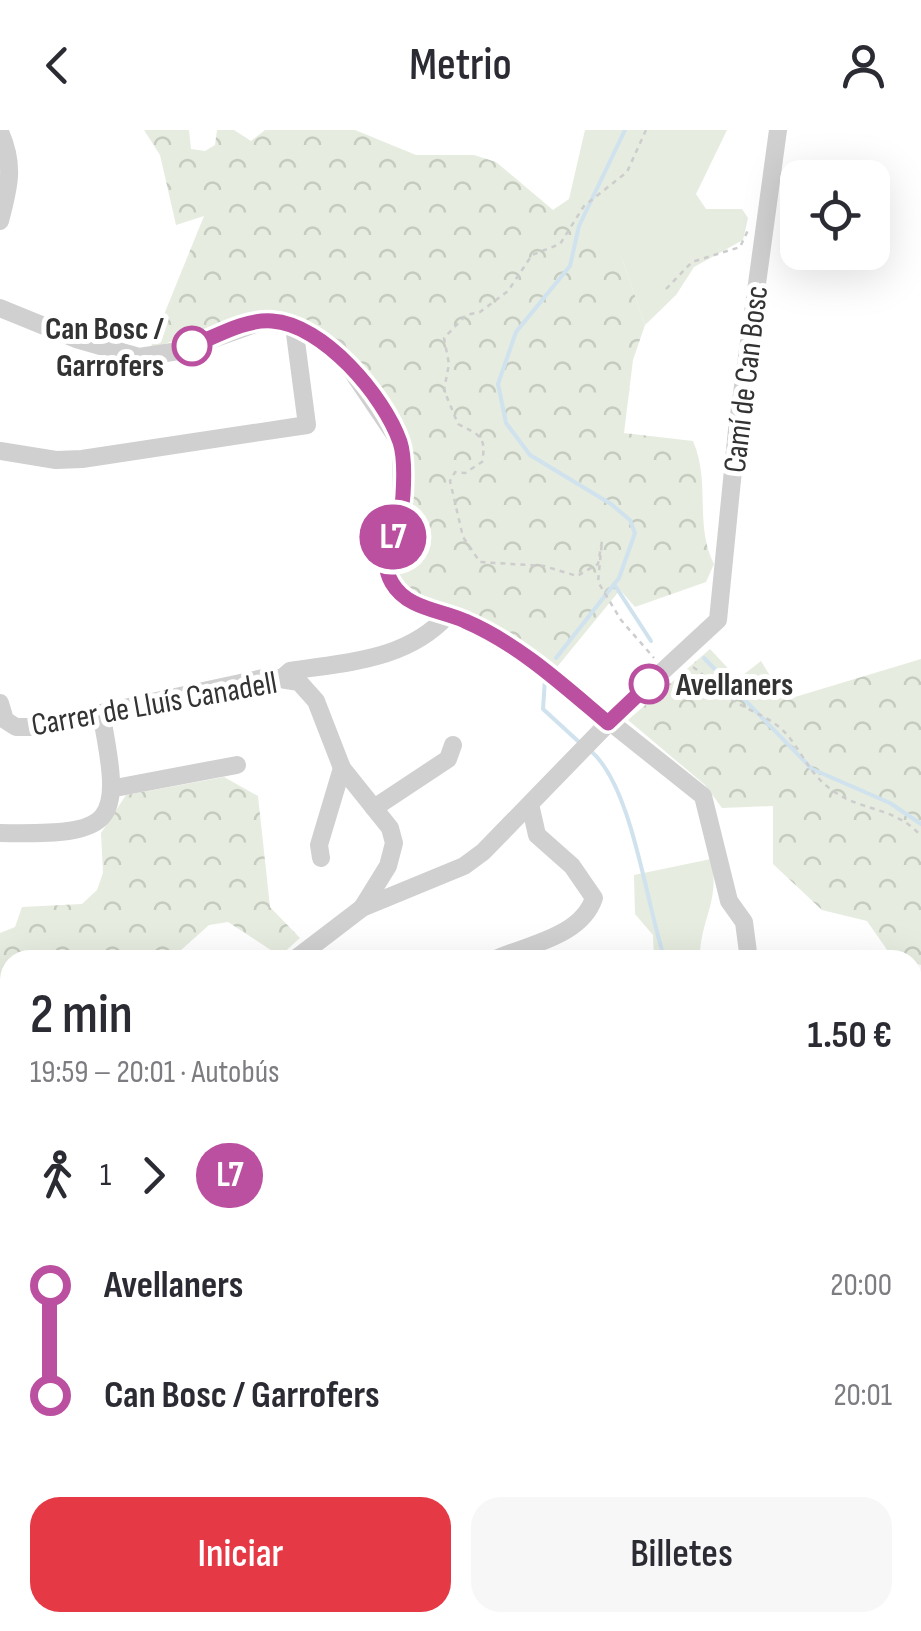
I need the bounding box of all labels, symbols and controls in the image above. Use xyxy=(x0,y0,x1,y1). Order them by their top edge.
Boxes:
icon: back xyxy=(30,38,85,93)
text: Metrio xyxy=(409,38,512,93)
icon: person xyxy=(836,38,891,93)
map controls xyxy=(780,160,890,270)
button: locate xyxy=(780,160,890,270)
street label: Camí de Can Bosc xyxy=(716,283,777,475)
place label: Can Bosc / Garrofers xyxy=(45,310,165,386)
marker: Can Bosc / Garrofers xyxy=(173,327,211,365)
line badge: L7 xyxy=(348,504,438,570)
text: L7 xyxy=(379,516,407,559)
street label: Carrer de Lluís Canadell xyxy=(28,664,280,745)
marker: Avellaners xyxy=(630,665,668,703)
place label: Avellaners xyxy=(675,666,793,705)
text: 2 min xyxy=(30,982,133,1049)
text: 1.50 € xyxy=(807,1013,892,1058)
text: 19:59 – 20:01 · Autobús xyxy=(30,1053,280,1092)
icon: walk xyxy=(30,1148,85,1203)
icon: forward xyxy=(126,1148,181,1203)
text: L7 xyxy=(216,1154,243,1197)
text: 1 xyxy=(100,1156,111,1195)
text: Avellaners xyxy=(104,1263,243,1308)
text: 20:00 xyxy=(830,1266,892,1305)
text: Can Bosc / Garrofers xyxy=(104,1373,380,1418)
text: 20:01 xyxy=(833,1376,892,1415)
button: Iniciar xyxy=(30,1497,451,1612)
button: Billetes xyxy=(471,1497,892,1612)

